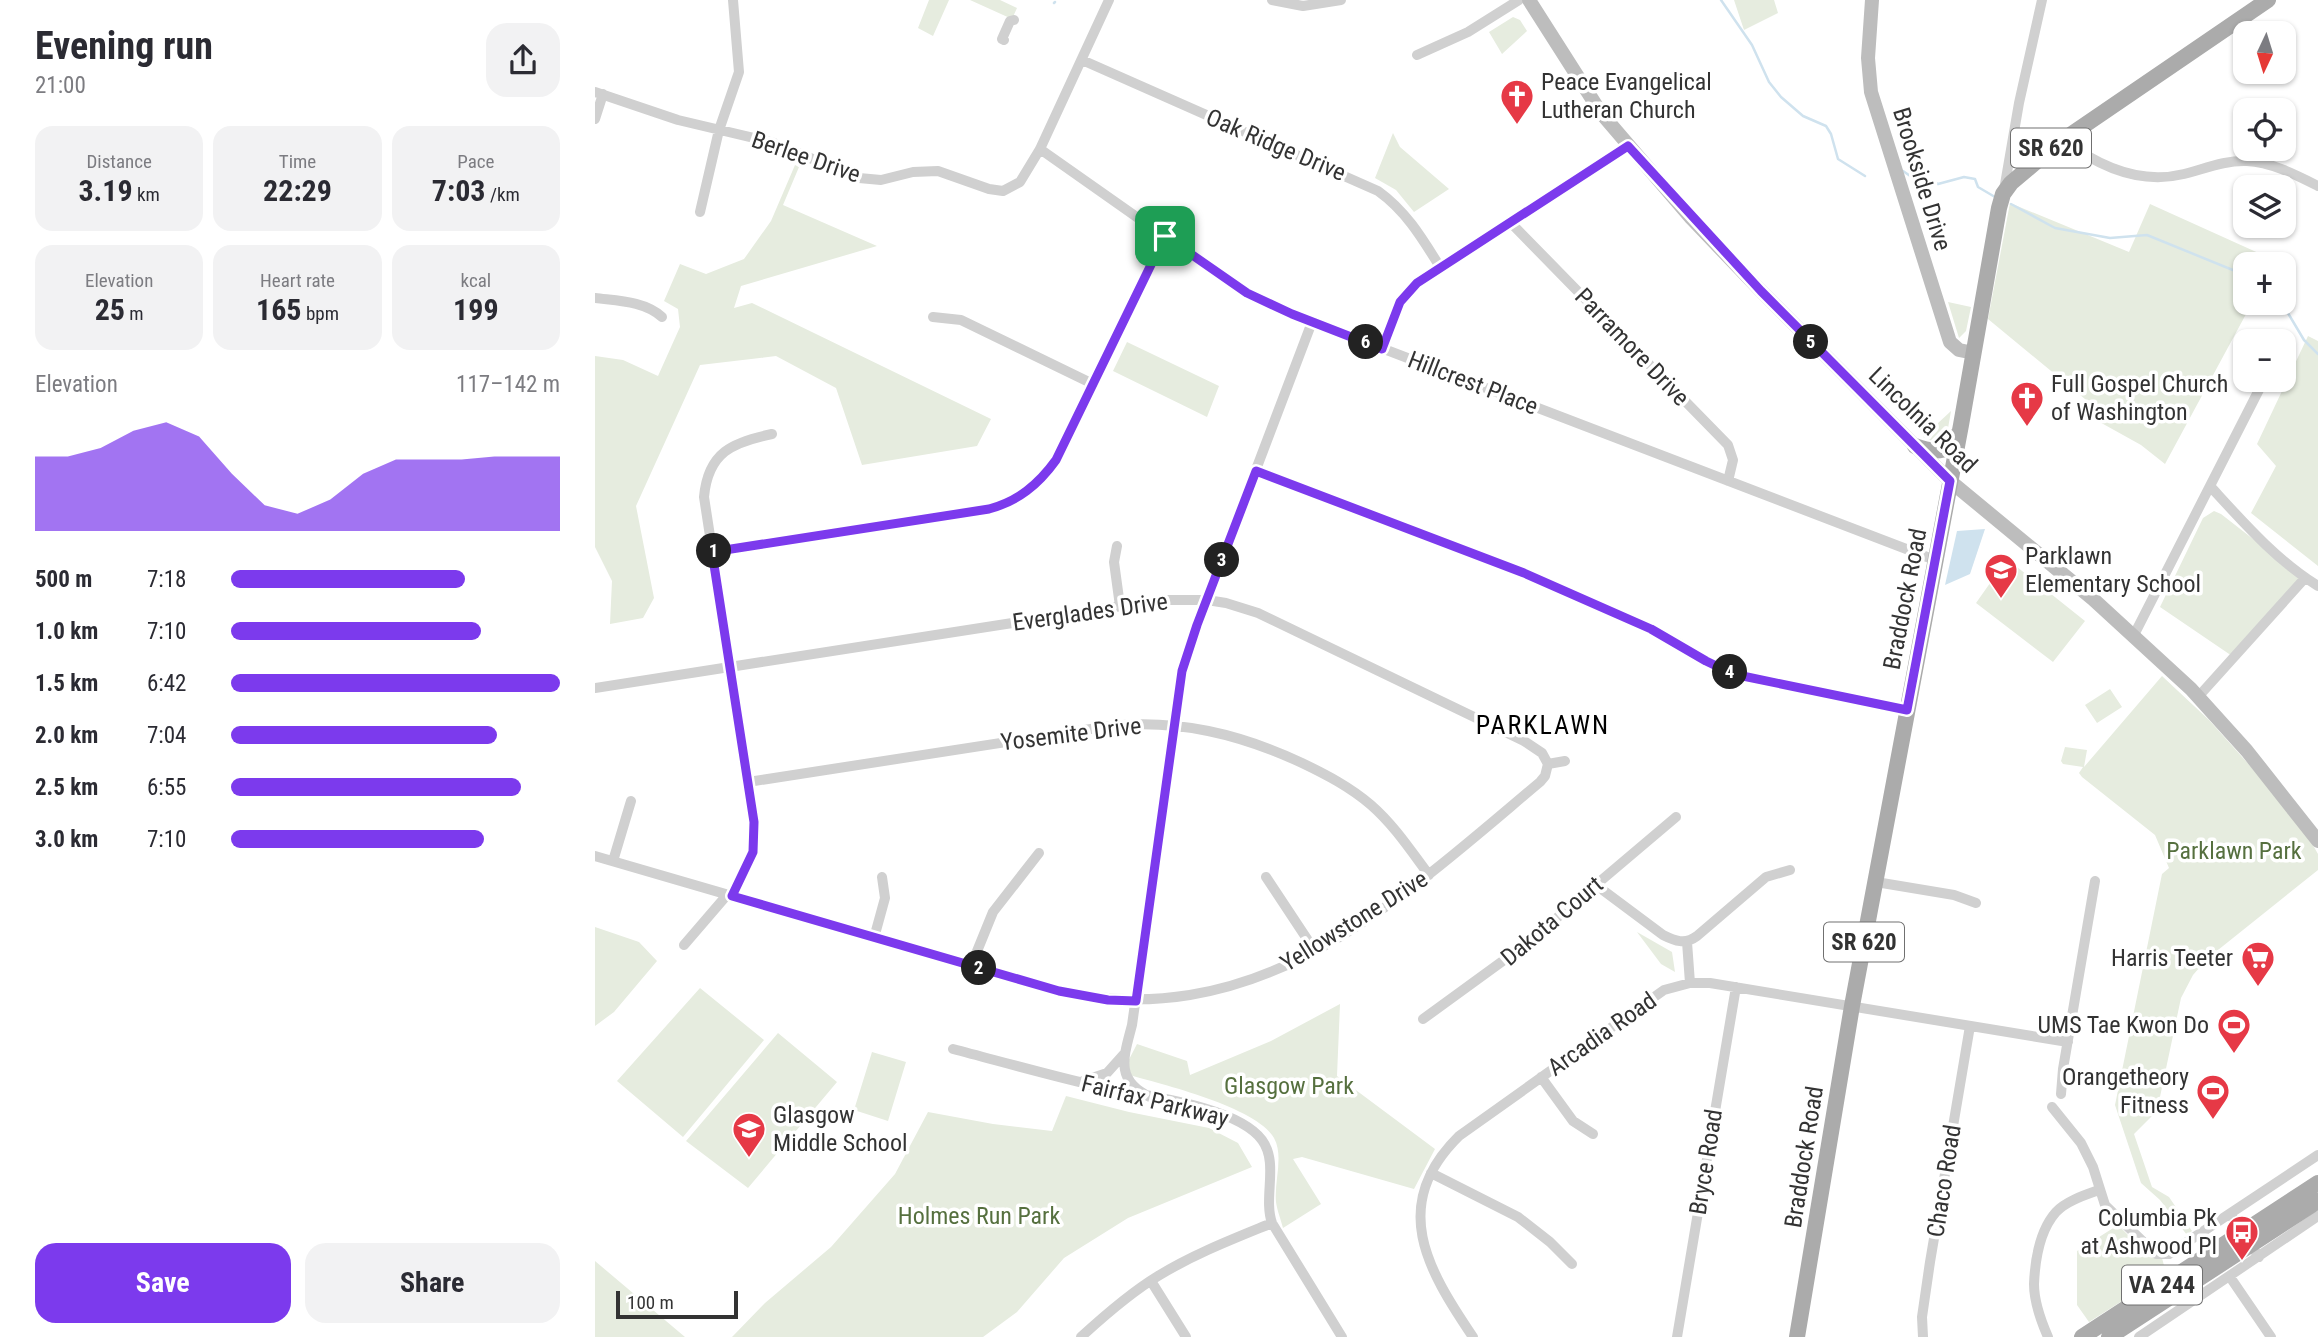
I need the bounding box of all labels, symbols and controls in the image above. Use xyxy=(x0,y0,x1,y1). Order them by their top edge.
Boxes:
north arrow xyxy=(2233,21,2296,84)
map controls xyxy=(2233,21,2296,392)
button: share xyxy=(486,23,560,97)
text: Evening run xyxy=(35,24,213,68)
place label: Peace Evangelical Lutheran Church xyxy=(1541,68,1712,124)
text: 21:00 xyxy=(35,72,86,99)
church icon: Peace Evangelical Lutheran Church xyxy=(1498,77,1536,126)
button: locate xyxy=(2233,98,2296,161)
street label: Oak Ridge Drive xyxy=(1202,103,1350,187)
street label: Brookside Drive xyxy=(1887,104,1957,254)
street label: Berlee Drive xyxy=(748,125,864,189)
road number: SR 620 xyxy=(2011,128,2091,168)
text: Distance xyxy=(86,150,152,173)
text: Time xyxy=(279,150,316,173)
text: Pace xyxy=(457,150,494,173)
text: 3.19 xyxy=(78,173,133,208)
text: 22:29 xyxy=(263,173,332,208)
text: 7:03 xyxy=(432,173,486,208)
button: layers xyxy=(2233,175,2296,238)
text: km xyxy=(133,183,160,206)
text: /km xyxy=(486,183,520,206)
pin xyxy=(1135,206,1195,266)
icon: arrive xyxy=(1146,217,1184,255)
button: + xyxy=(2233,252,2296,315)
text: Elevation xyxy=(85,269,153,292)
text: Heart rate xyxy=(260,269,335,292)
text: kcal xyxy=(461,269,491,292)
street label: Parramore Drive xyxy=(1569,283,1695,411)
text: 25 xyxy=(95,292,125,327)
text: 165 xyxy=(256,292,302,327)
text: 199 xyxy=(453,292,499,327)
text: m xyxy=(125,302,144,325)
text: bpm xyxy=(302,302,339,325)
pin: 6 xyxy=(1349,324,1383,360)
pin: 5 xyxy=(1793,324,1829,360)
button: − xyxy=(2233,329,2296,392)
text: 6 xyxy=(1361,330,1370,353)
text: 5 xyxy=(1806,330,1815,353)
street label: Hillcrest Place xyxy=(1404,345,1542,421)
street label: Lincolnia Road xyxy=(1863,361,1983,479)
place label: Full Gospel Church of Washington xyxy=(2051,370,2228,426)
text: Elevation xyxy=(35,371,118,398)
text: 117–142 m xyxy=(456,371,560,398)
church icon: Full Gospel Church of Washington xyxy=(2008,379,2046,428)
street label: Braddock Road xyxy=(1878,526,1932,672)
pin: 1 xyxy=(697,534,731,568)
text: 1 xyxy=(709,539,718,562)
pin: 3 xyxy=(1205,542,1239,578)
place label: Parklawn Elementary School xyxy=(2025,542,2201,598)
text: 3 xyxy=(1217,548,1226,571)
school or university icon: Parklawn Elementary School xyxy=(1982,551,2020,600)
text: 500 m xyxy=(35,566,92,593)
text: 7:18 xyxy=(147,566,186,593)
street label: Everglades Drive xyxy=(1011,587,1169,637)
text: 1.0 km xyxy=(35,618,98,645)
text: 7:10 xyxy=(147,618,186,645)
pin: 4 xyxy=(1713,654,1747,690)
text: 4 xyxy=(1725,660,1734,683)
text: 1.5 km xyxy=(35,670,98,697)
text: 6:42 xyxy=(147,670,186,697)
district label: PARKLAWN xyxy=(1476,710,1610,740)
street label: Yosemite Drive xyxy=(999,711,1143,757)
text: 2.0 km xyxy=(35,722,98,749)
text: 7:04 xyxy=(147,722,186,749)
text: 2.5 km xyxy=(35,774,98,801)
text: 6:55 xyxy=(147,774,186,801)
text: 3.0 km xyxy=(35,826,98,853)
text: 7:10 xyxy=(147,826,186,853)
park label: Parklawn Park xyxy=(2166,837,2302,865)
street label: Yellowstone Drive xyxy=(1275,865,1433,977)
street label: Dakota Court xyxy=(1495,870,1609,972)
road number: SR 620 xyxy=(1824,923,1904,962)
supermarket icon: Harris Teeter xyxy=(2239,939,2277,988)
place label: Harris Teeter xyxy=(2111,944,2233,972)
pin: 2 xyxy=(961,950,997,986)
text: 2 xyxy=(974,956,983,979)
street label: Arcadia Road xyxy=(1542,986,1662,1082)
sports icon: UMS Tae Kwon Do xyxy=(2215,1006,2253,1055)
place label: UMS Tae Kwon Do xyxy=(2038,1011,2209,1039)
place label: Orangetheory Fitness xyxy=(2062,1063,2189,1119)
street label: Fairfax Parkway xyxy=(1079,1069,1231,1133)
park label: Glasgow Park xyxy=(1224,1072,1354,1100)
sports icon: Orangetheory Fitness xyxy=(2194,1072,2232,1121)
street label: Braddock Road xyxy=(1779,1084,1829,1230)
place label: Glasgow Middle School xyxy=(773,1101,907,1157)
street label: Bryce Road xyxy=(1684,1107,1728,1217)
school or university icon: Glasgow Middle School xyxy=(730,1110,768,1159)
street label: Chaco Road xyxy=(1921,1123,1967,1239)
park label: Holmes Run Park xyxy=(898,1202,1060,1230)
place label: Columbia Pk at Ashwood Pl xyxy=(2081,1204,2217,1260)
bus stop icon: Columbia Pk at Ashwood Pl xyxy=(2223,1213,2261,1262)
button: Save xyxy=(35,1243,291,1323)
button: Share xyxy=(305,1243,560,1323)
road number: VA 244 xyxy=(2122,1266,2202,1304)
scale bar xyxy=(616,1288,739,1320)
text: 100 m xyxy=(627,1291,674,1314)

